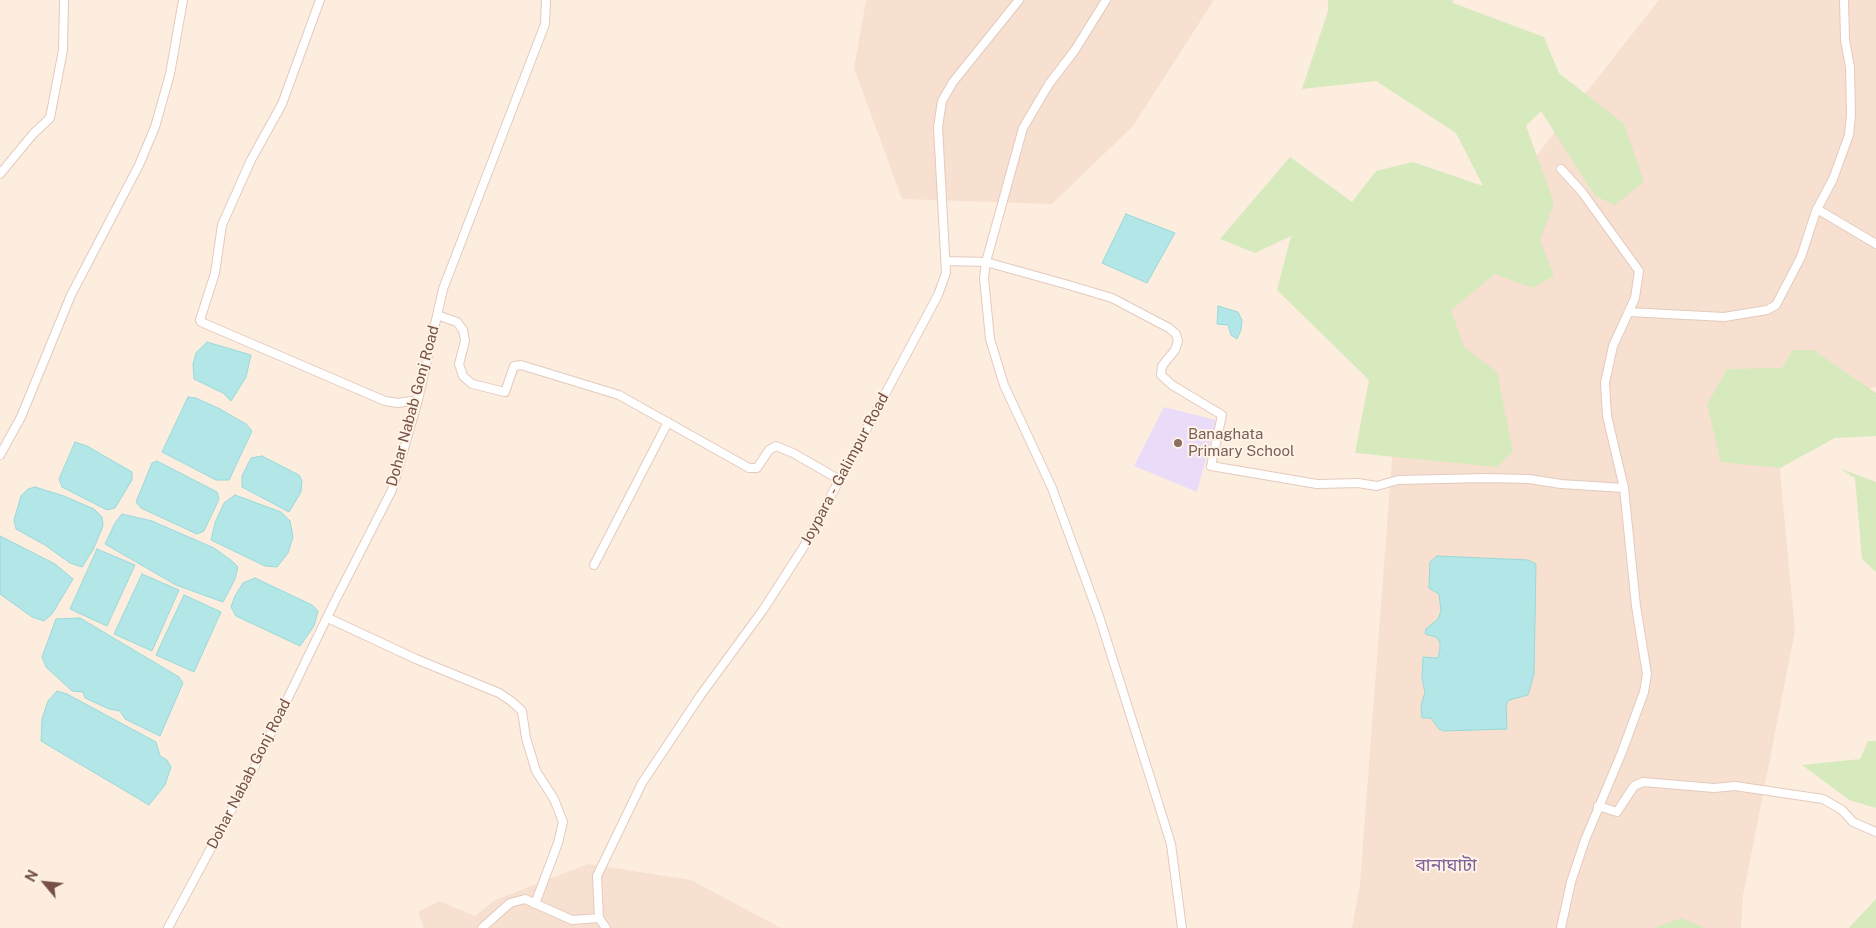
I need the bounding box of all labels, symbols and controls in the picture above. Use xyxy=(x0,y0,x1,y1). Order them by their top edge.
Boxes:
street label: Dohar Nabab Gonj Road xyxy=(383,324,443,488)
street label: Joypara - Galimpur Road xyxy=(797,390,893,548)
place label: Banaghata Primary School xyxy=(1188,425,1294,460)
marker: Banaghata Primary School xyxy=(1172,437,1184,449)
street label: Dohar Nabab Gonj Road xyxy=(203,696,295,852)
district label: বানাঘাটা xyxy=(1415,854,1477,876)
north arrow xyxy=(20,858,70,908)
text: N xyxy=(22,867,41,885)

